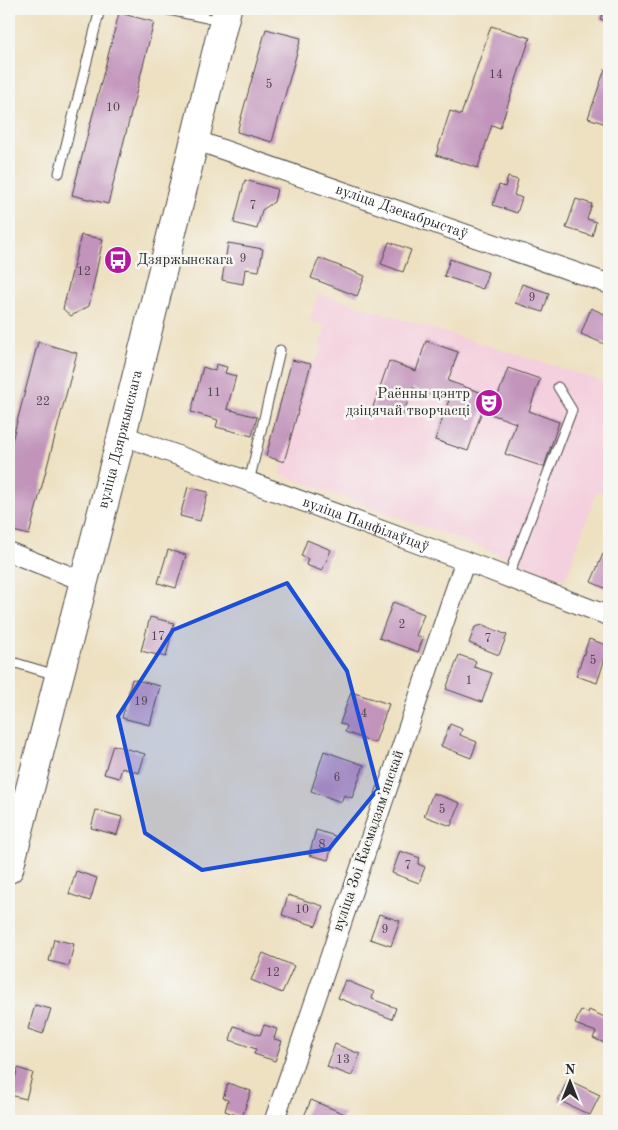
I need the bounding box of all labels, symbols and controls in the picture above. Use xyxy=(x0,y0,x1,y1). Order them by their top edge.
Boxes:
house number: 14 xyxy=(489,69,503,81)
house number: 5 xyxy=(266,78,273,91)
house number: 10 xyxy=(106,102,120,114)
street label: вуліца Дзекабрыстаў xyxy=(334,182,470,242)
house number: 7 xyxy=(250,200,256,212)
bus stop icon: Дзяржынскага xyxy=(103,245,133,275)
place label: Дзяржынскага xyxy=(137,253,234,268)
house number: 9 xyxy=(240,253,246,265)
house number: 12 xyxy=(77,266,91,278)
house number: 9 xyxy=(529,292,535,304)
street label: вуліца Дзяржынскага xyxy=(96,368,145,510)
house number: 11 xyxy=(207,387,221,399)
place label: Раённы цэнтр дзіцячай творчасці xyxy=(346,387,470,419)
theatre icon: Раённы цэнтр дзіцячай творчасці xyxy=(474,388,504,418)
house number: 22 xyxy=(36,396,50,408)
street label: вуліца Панфілаўцаў xyxy=(301,495,432,555)
house number: 2 xyxy=(399,619,405,631)
house number: 17 xyxy=(151,631,165,643)
house number: 7 xyxy=(485,633,491,645)
house number: 5 xyxy=(590,654,597,667)
house number: 1 xyxy=(466,675,472,687)
house number: 19 xyxy=(134,696,148,708)
house number: 4 xyxy=(361,708,368,720)
street label: вуліца Зоі Касмадзямʼянскай xyxy=(331,748,407,934)
house number: 6 xyxy=(334,772,341,784)
house number: 5 xyxy=(439,803,446,816)
house number: 8 xyxy=(319,839,326,851)
house number: 7 xyxy=(405,860,411,872)
house number: 10 xyxy=(295,904,309,916)
house number: 9 xyxy=(382,924,388,936)
house number: 12 xyxy=(266,967,280,979)
house number: 13 xyxy=(336,1054,350,1066)
north arrow xyxy=(546,1058,596,1108)
text: N xyxy=(565,1063,576,1077)

